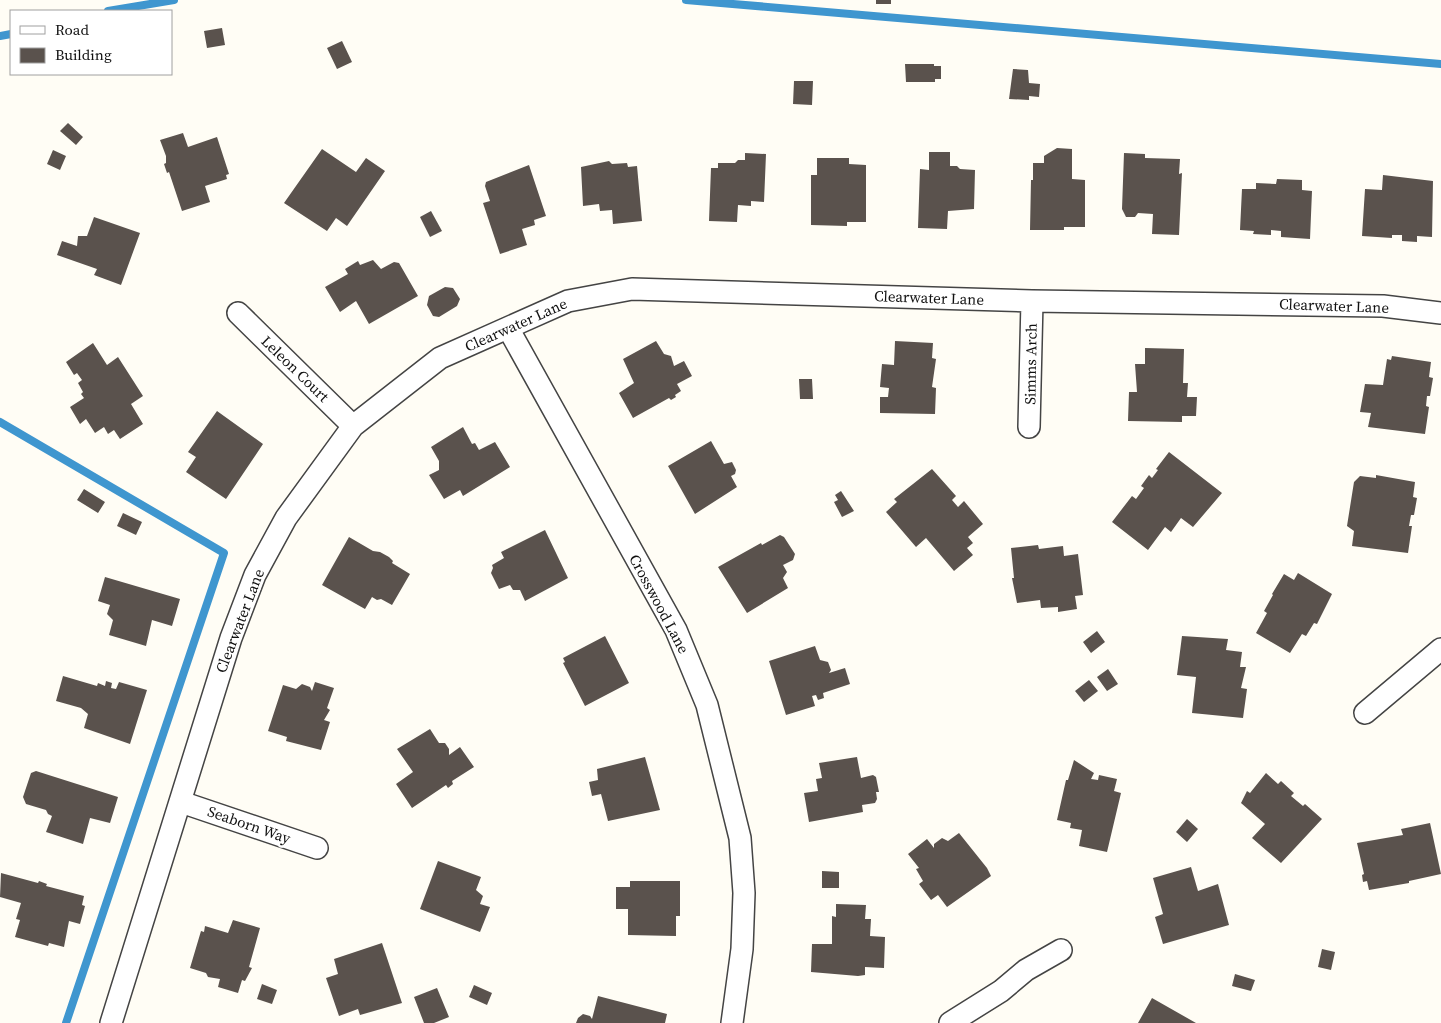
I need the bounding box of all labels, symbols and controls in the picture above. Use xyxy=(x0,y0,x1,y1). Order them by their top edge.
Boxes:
legend xyxy=(10,10,172,75)
text: Road xyxy=(55,19,89,40)
text: Building xyxy=(55,44,112,65)
street label: Clearwater Lane xyxy=(874,285,985,310)
street label: Clearwater Lane xyxy=(461,292,571,356)
street label: Clearwater Lane xyxy=(1279,293,1390,318)
street label: Simms Arch xyxy=(1019,323,1042,405)
street label: Leleon Court xyxy=(257,331,334,407)
street label: Crosswood Lane xyxy=(624,550,695,657)
street label: Clearwater Lane xyxy=(210,565,269,676)
street label: Seaborn Way xyxy=(205,800,294,849)

